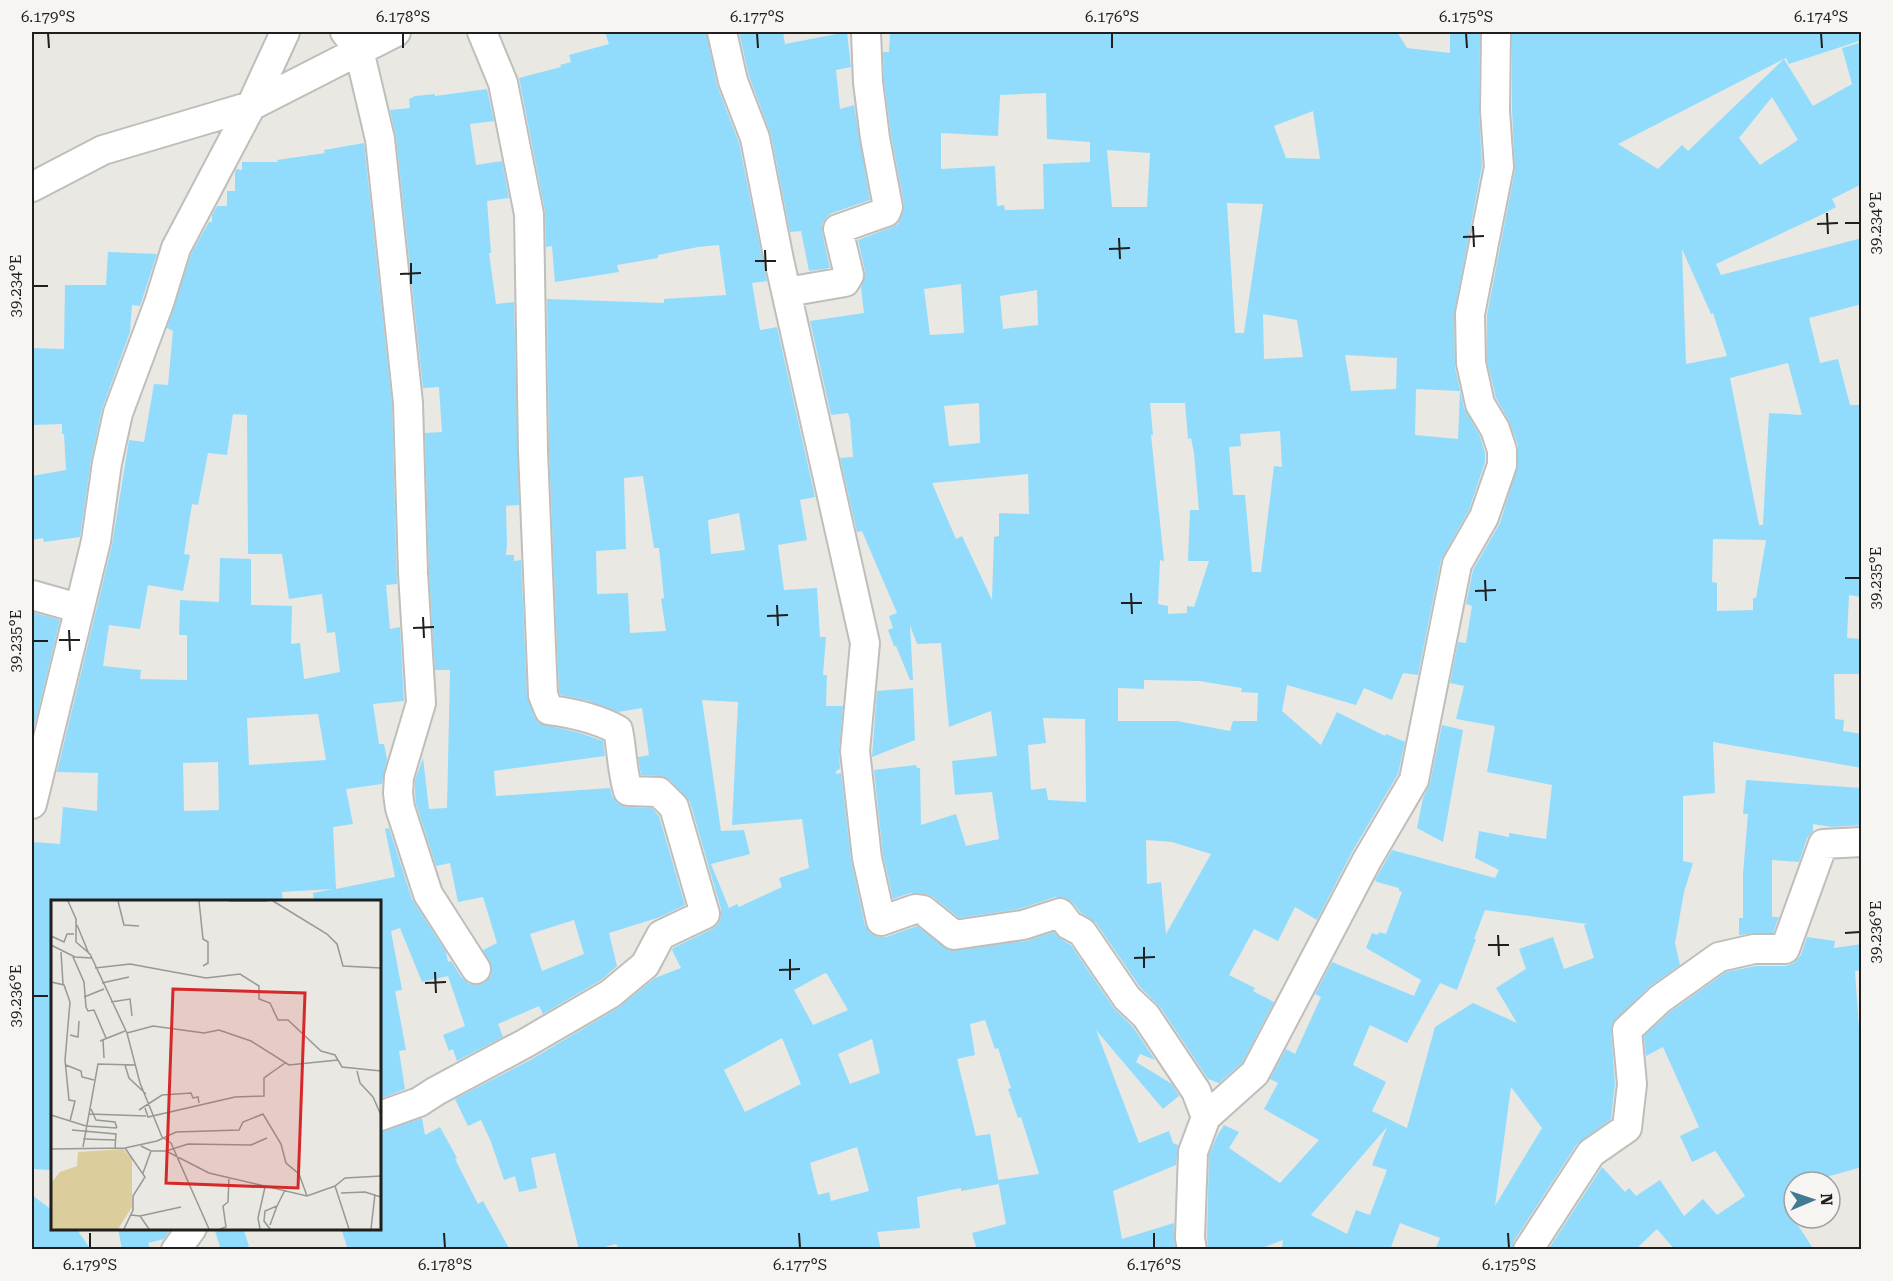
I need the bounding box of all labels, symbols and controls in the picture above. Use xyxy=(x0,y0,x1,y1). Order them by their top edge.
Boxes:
text: 6.179°S xyxy=(21,8,75,26)
text: 6.178°S xyxy=(376,8,430,26)
text: 6.177°S xyxy=(730,8,784,26)
text: 6.176°S xyxy=(1085,8,1139,26)
text: 6.175°S xyxy=(1439,8,1493,26)
text: 6.174°S xyxy=(1794,8,1848,26)
text: 39.234°E xyxy=(1867,192,1885,254)
text: 39.234°E xyxy=(7,255,25,317)
text: 39.235°E xyxy=(1867,547,1885,609)
text: 39.235°E xyxy=(7,610,25,672)
inset map xyxy=(51,900,381,1230)
text: 39.236°E xyxy=(1867,901,1885,963)
text: 39.236°E xyxy=(7,965,25,1027)
north arrow xyxy=(1782,1170,1842,1230)
text: N xyxy=(1817,1193,1836,1206)
text: 6.179°S xyxy=(63,1256,117,1274)
text: 6.178°S xyxy=(418,1256,472,1274)
text: 6.177°S xyxy=(773,1256,827,1274)
text: 6.176°S xyxy=(1127,1256,1181,1274)
text: 6.175°S xyxy=(1482,1256,1536,1274)

